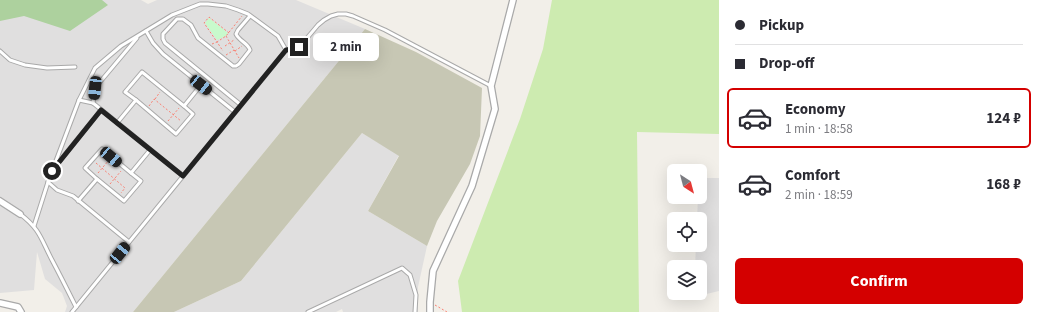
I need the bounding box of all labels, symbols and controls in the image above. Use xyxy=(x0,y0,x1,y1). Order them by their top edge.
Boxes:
text: Pickup xyxy=(759,15,804,36)
callout: 2 min xyxy=(313,33,379,61)
route end xyxy=(290,38,308,56)
text: 2 min xyxy=(330,38,362,56)
text: Drop-off xyxy=(759,53,814,74)
car xyxy=(188,73,214,97)
car xyxy=(88,75,102,101)
text: Economy xyxy=(785,99,846,120)
icon: car xyxy=(737,100,773,136)
text: 124 ₽ xyxy=(986,108,1021,129)
text: 1 min · 18:58 xyxy=(785,120,853,138)
car xyxy=(98,145,124,169)
route start xyxy=(43,162,61,180)
north arrow xyxy=(667,164,707,204)
map controls xyxy=(667,164,707,300)
text: Comfort xyxy=(785,165,840,186)
icon: car xyxy=(737,166,773,202)
text: 168 ₽ xyxy=(986,174,1021,195)
text: 2 min · 18:59 xyxy=(785,186,853,204)
button: locate xyxy=(667,212,707,252)
car xyxy=(108,240,132,266)
button: Confirm xyxy=(735,258,1023,304)
button: layers xyxy=(667,260,707,300)

